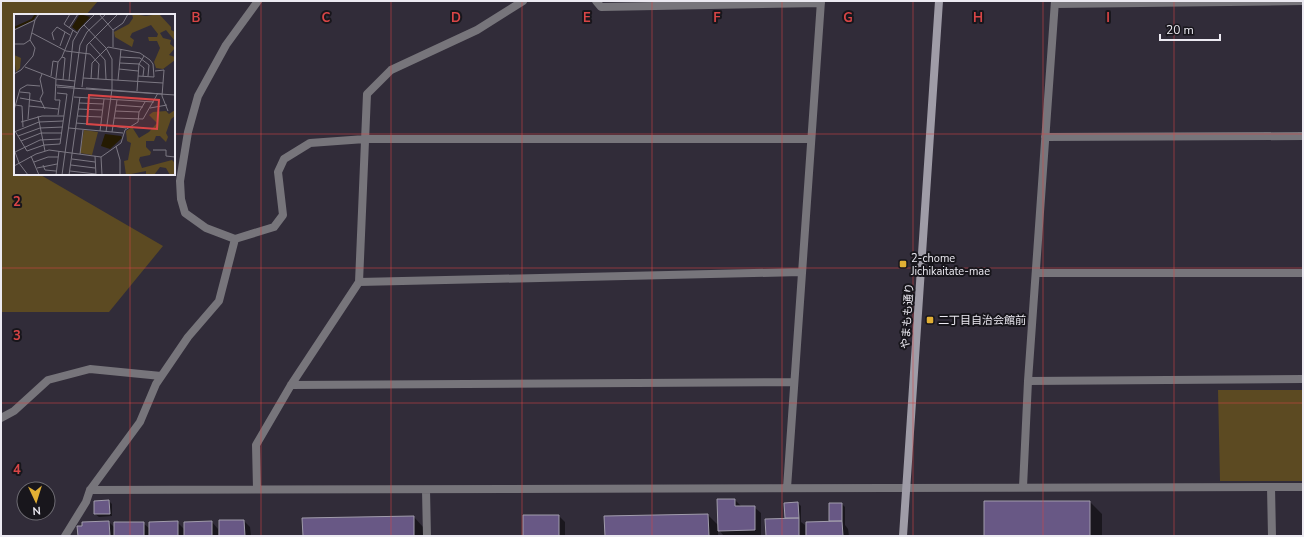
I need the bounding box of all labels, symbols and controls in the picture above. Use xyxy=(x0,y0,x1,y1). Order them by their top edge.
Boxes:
text: B xyxy=(192,9,201,27)
text: C xyxy=(322,9,331,27)
text: D xyxy=(451,9,461,27)
text: E xyxy=(583,9,591,27)
text: F xyxy=(713,9,721,27)
text: G xyxy=(843,9,853,27)
text: H xyxy=(973,9,983,27)
text: I xyxy=(1106,9,1110,27)
inset map xyxy=(14,14,175,175)
scale bar xyxy=(1160,16,1220,42)
text: 20 m xyxy=(1166,22,1194,38)
text: 2 xyxy=(13,193,21,211)
place label: 2-chome Jichikaitate-mae xyxy=(910,251,990,279)
marker: 2-chome Jichikaitate-mae xyxy=(898,259,908,269)
street label: やまもも通り xyxy=(898,283,917,349)
place label: 二丁目自治会館前 xyxy=(938,313,1026,328)
marker: 二丁目自治会館前 xyxy=(925,315,935,325)
text: 3 xyxy=(13,327,21,345)
text: 4 xyxy=(13,461,21,479)
north arrow xyxy=(16,481,56,521)
text: N xyxy=(32,503,41,518)

